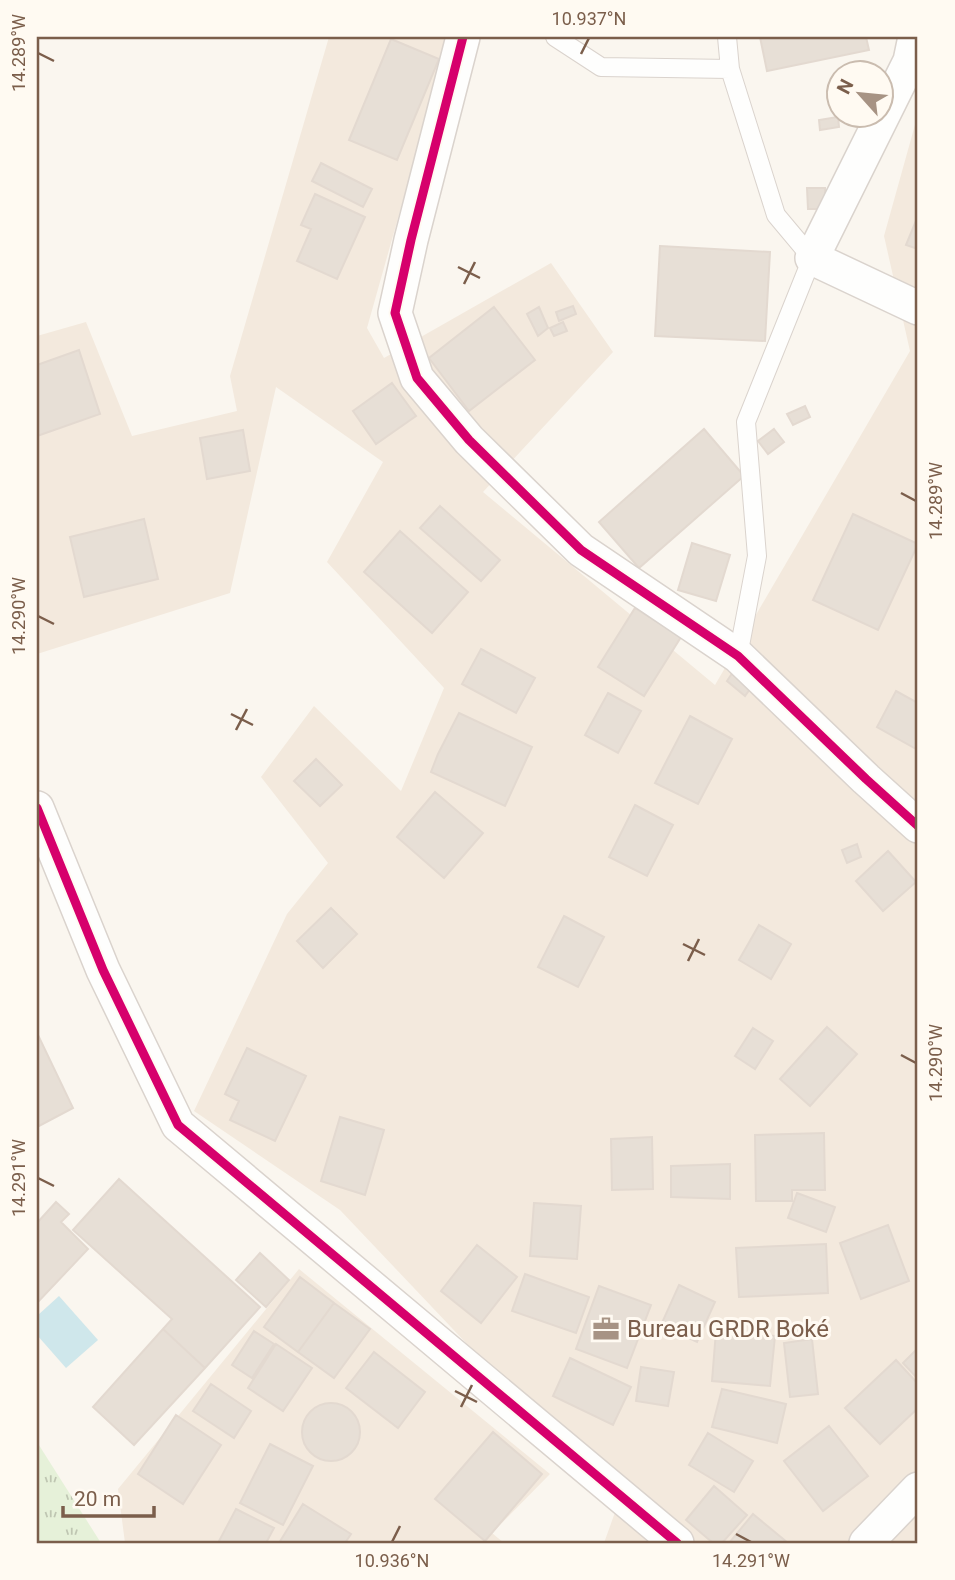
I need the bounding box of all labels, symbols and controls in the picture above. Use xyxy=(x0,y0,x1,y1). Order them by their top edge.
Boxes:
text: 10.937°N xyxy=(552,8,626,29)
text: 14.289°W xyxy=(8,14,29,92)
north arrow xyxy=(825,60,895,130)
text: N xyxy=(832,75,859,98)
text: 14.289°W xyxy=(925,462,946,540)
text: 14.290°W xyxy=(8,577,29,655)
text: 14.290°W xyxy=(925,1024,946,1102)
text: 14.291°W xyxy=(8,1139,29,1217)
office icon: Bureau GRDR Boké xyxy=(591,1314,621,1344)
place label: Bureau GRDR Boké xyxy=(627,1315,829,1343)
scale bar xyxy=(63,1475,154,1519)
text: 20 m xyxy=(74,1487,121,1511)
text: 10.936°N xyxy=(355,1550,429,1571)
text: 14.291°W xyxy=(712,1550,790,1571)

